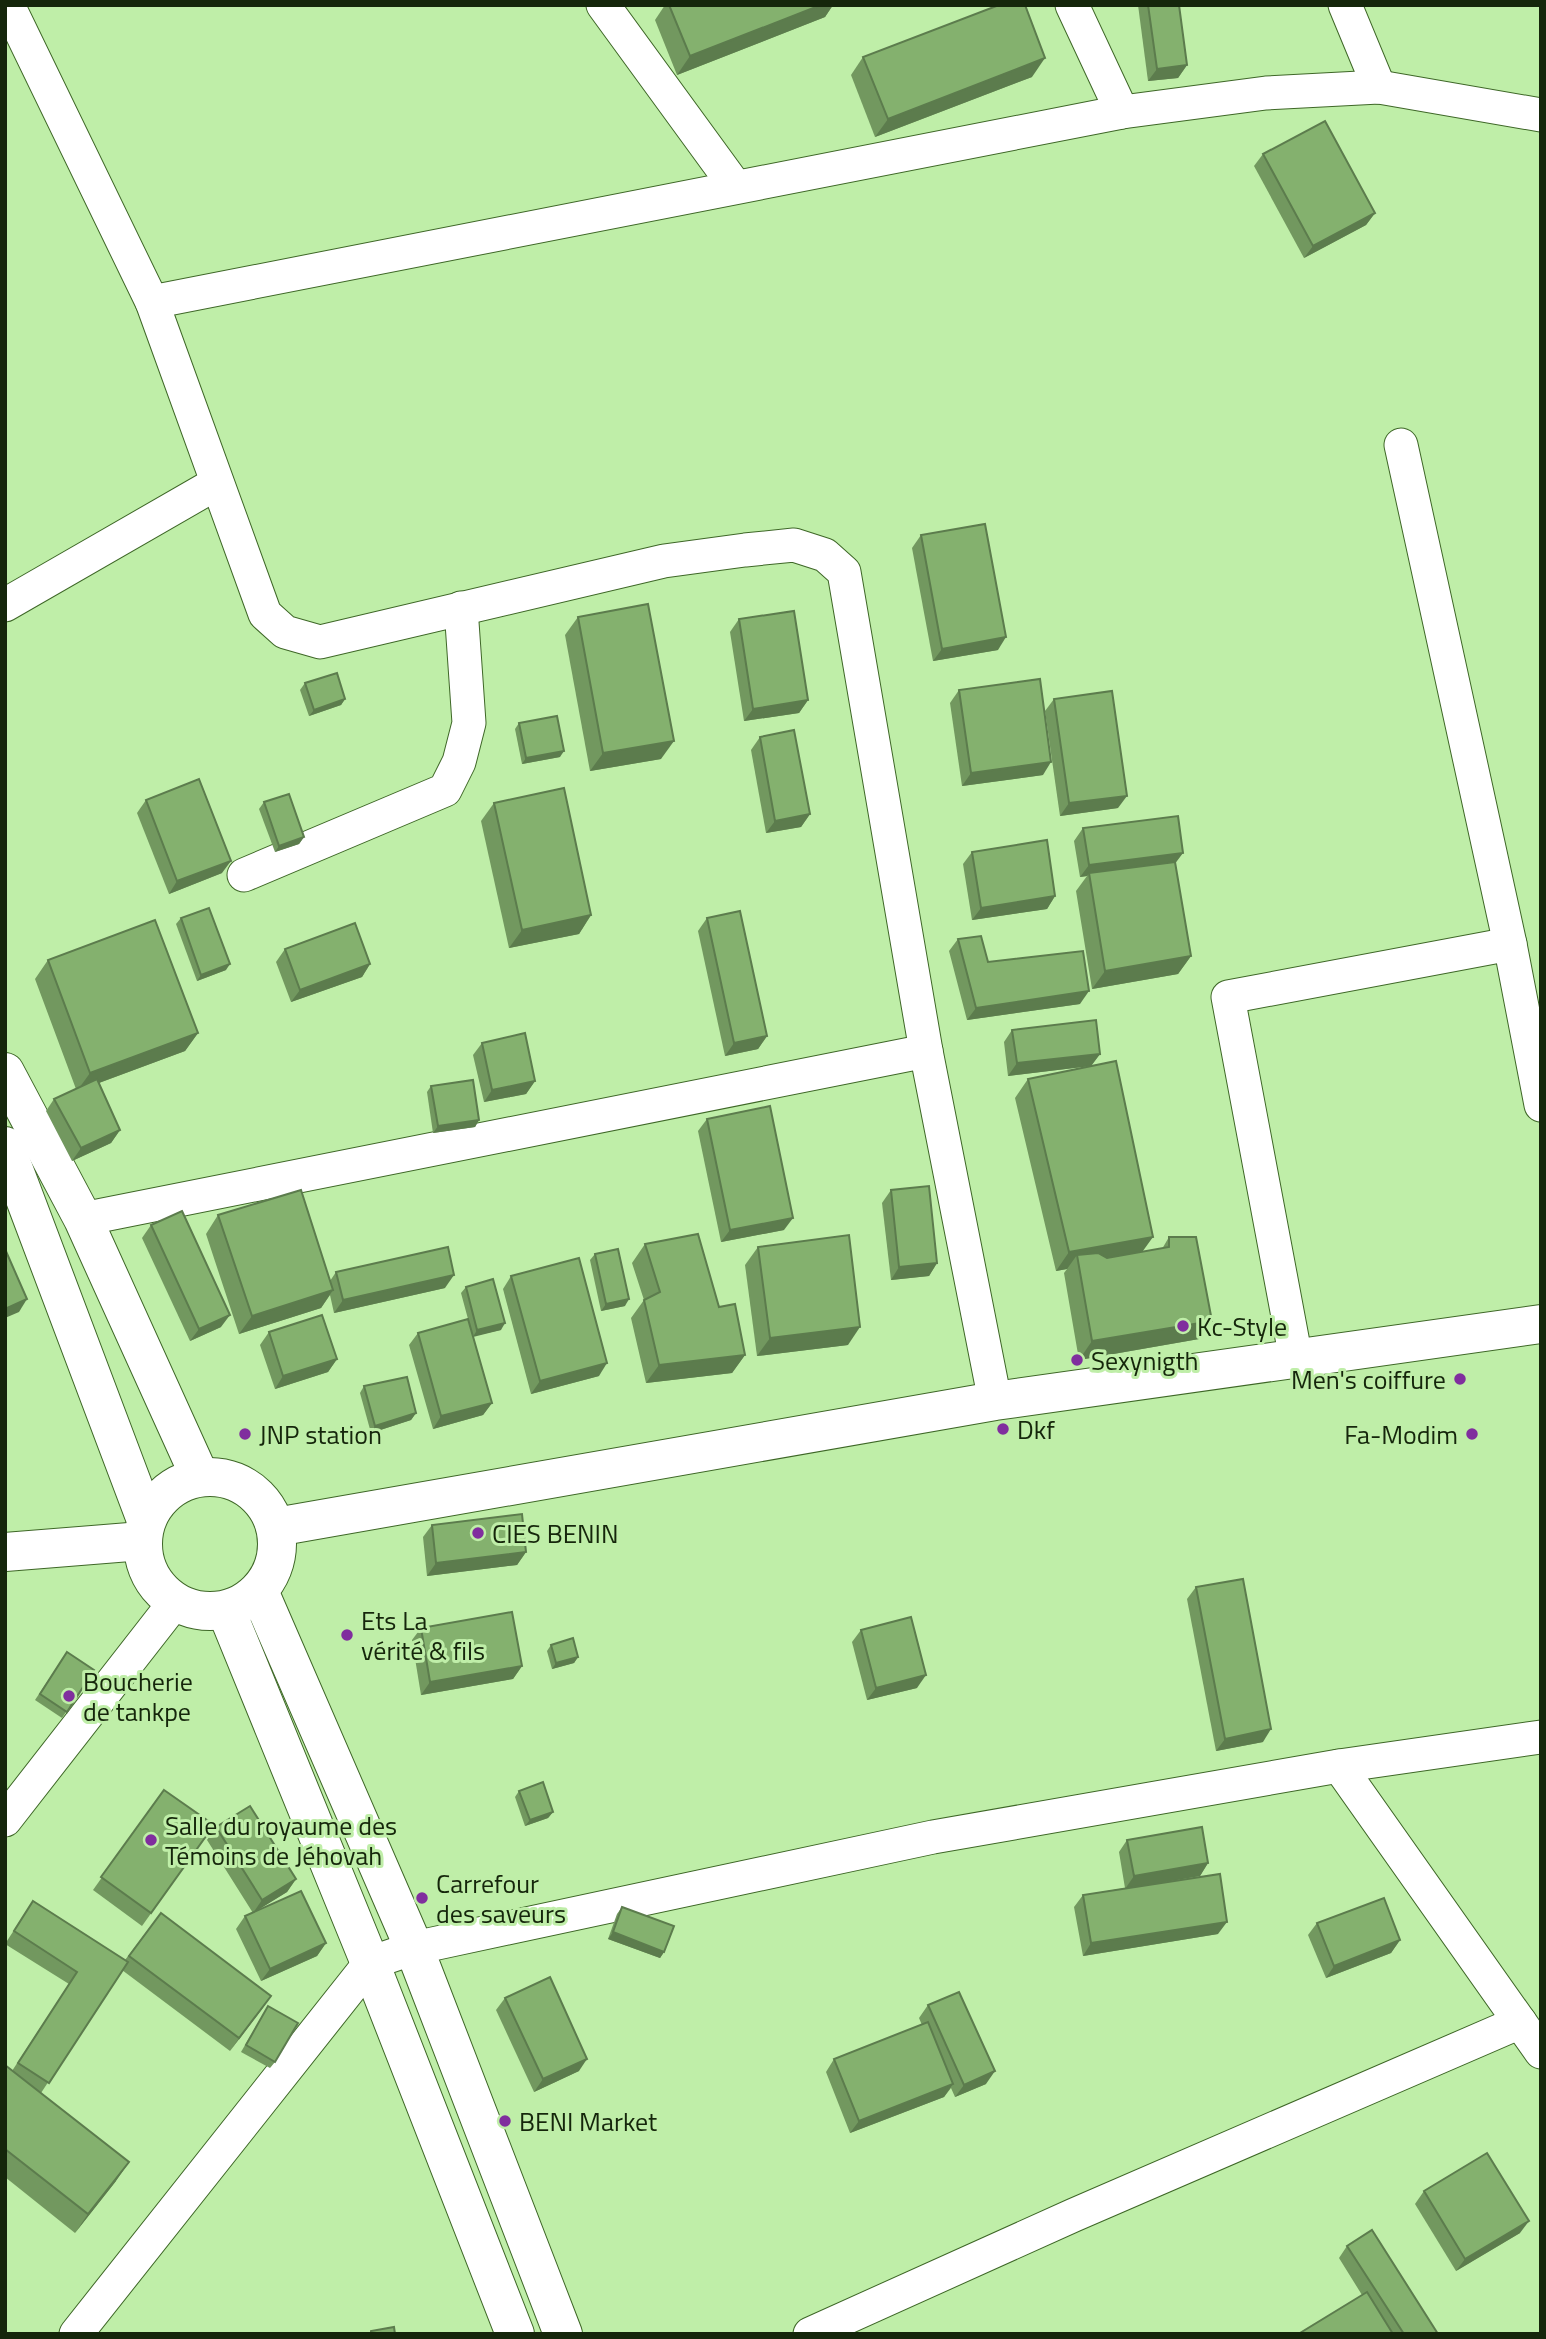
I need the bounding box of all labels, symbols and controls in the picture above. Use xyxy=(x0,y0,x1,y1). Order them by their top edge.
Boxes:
place label: Kc-Style xyxy=(1197,1307,1287,1346)
marker: Kc-Style xyxy=(1175,1318,1191,1334)
place label: Sexynigth xyxy=(1091,1341,1199,1380)
marker: Sexynigth xyxy=(1069,1352,1085,1368)
place label: Men's coiffure xyxy=(1291,1360,1446,1399)
marker: Men's coiffure xyxy=(1452,1371,1468,1387)
place label: Dkf xyxy=(1017,1410,1055,1449)
place label: JNP station xyxy=(259,1415,382,1454)
place label: Fa-Modim xyxy=(1344,1415,1458,1454)
marker: Dkf xyxy=(995,1421,1011,1437)
marker: JNP station xyxy=(237,1426,253,1442)
marker: Fa-Modim xyxy=(1464,1426,1480,1442)
place label: CIES BENIN xyxy=(492,1514,619,1553)
marker: CIES BENIN xyxy=(470,1525,486,1541)
place label: Ets La vérité & fils xyxy=(361,1601,485,1670)
marker: Ets La vérité & fils xyxy=(339,1627,355,1643)
place label: Boucherie de tankpe xyxy=(83,1662,193,1731)
marker: Boucherie de tankpe xyxy=(61,1688,77,1704)
place label: Salle du royaume des Témoins de Jéhovah xyxy=(165,1806,397,1875)
marker: Salle du royaume des Témoins de Jéhovah xyxy=(143,1832,159,1848)
place label: Carrefour des saveurs xyxy=(436,1864,566,1933)
marker: Carrefour des saveurs xyxy=(414,1890,430,1906)
place label: BENI Market xyxy=(519,2102,657,2141)
marker: BENI Market xyxy=(497,2113,513,2129)

